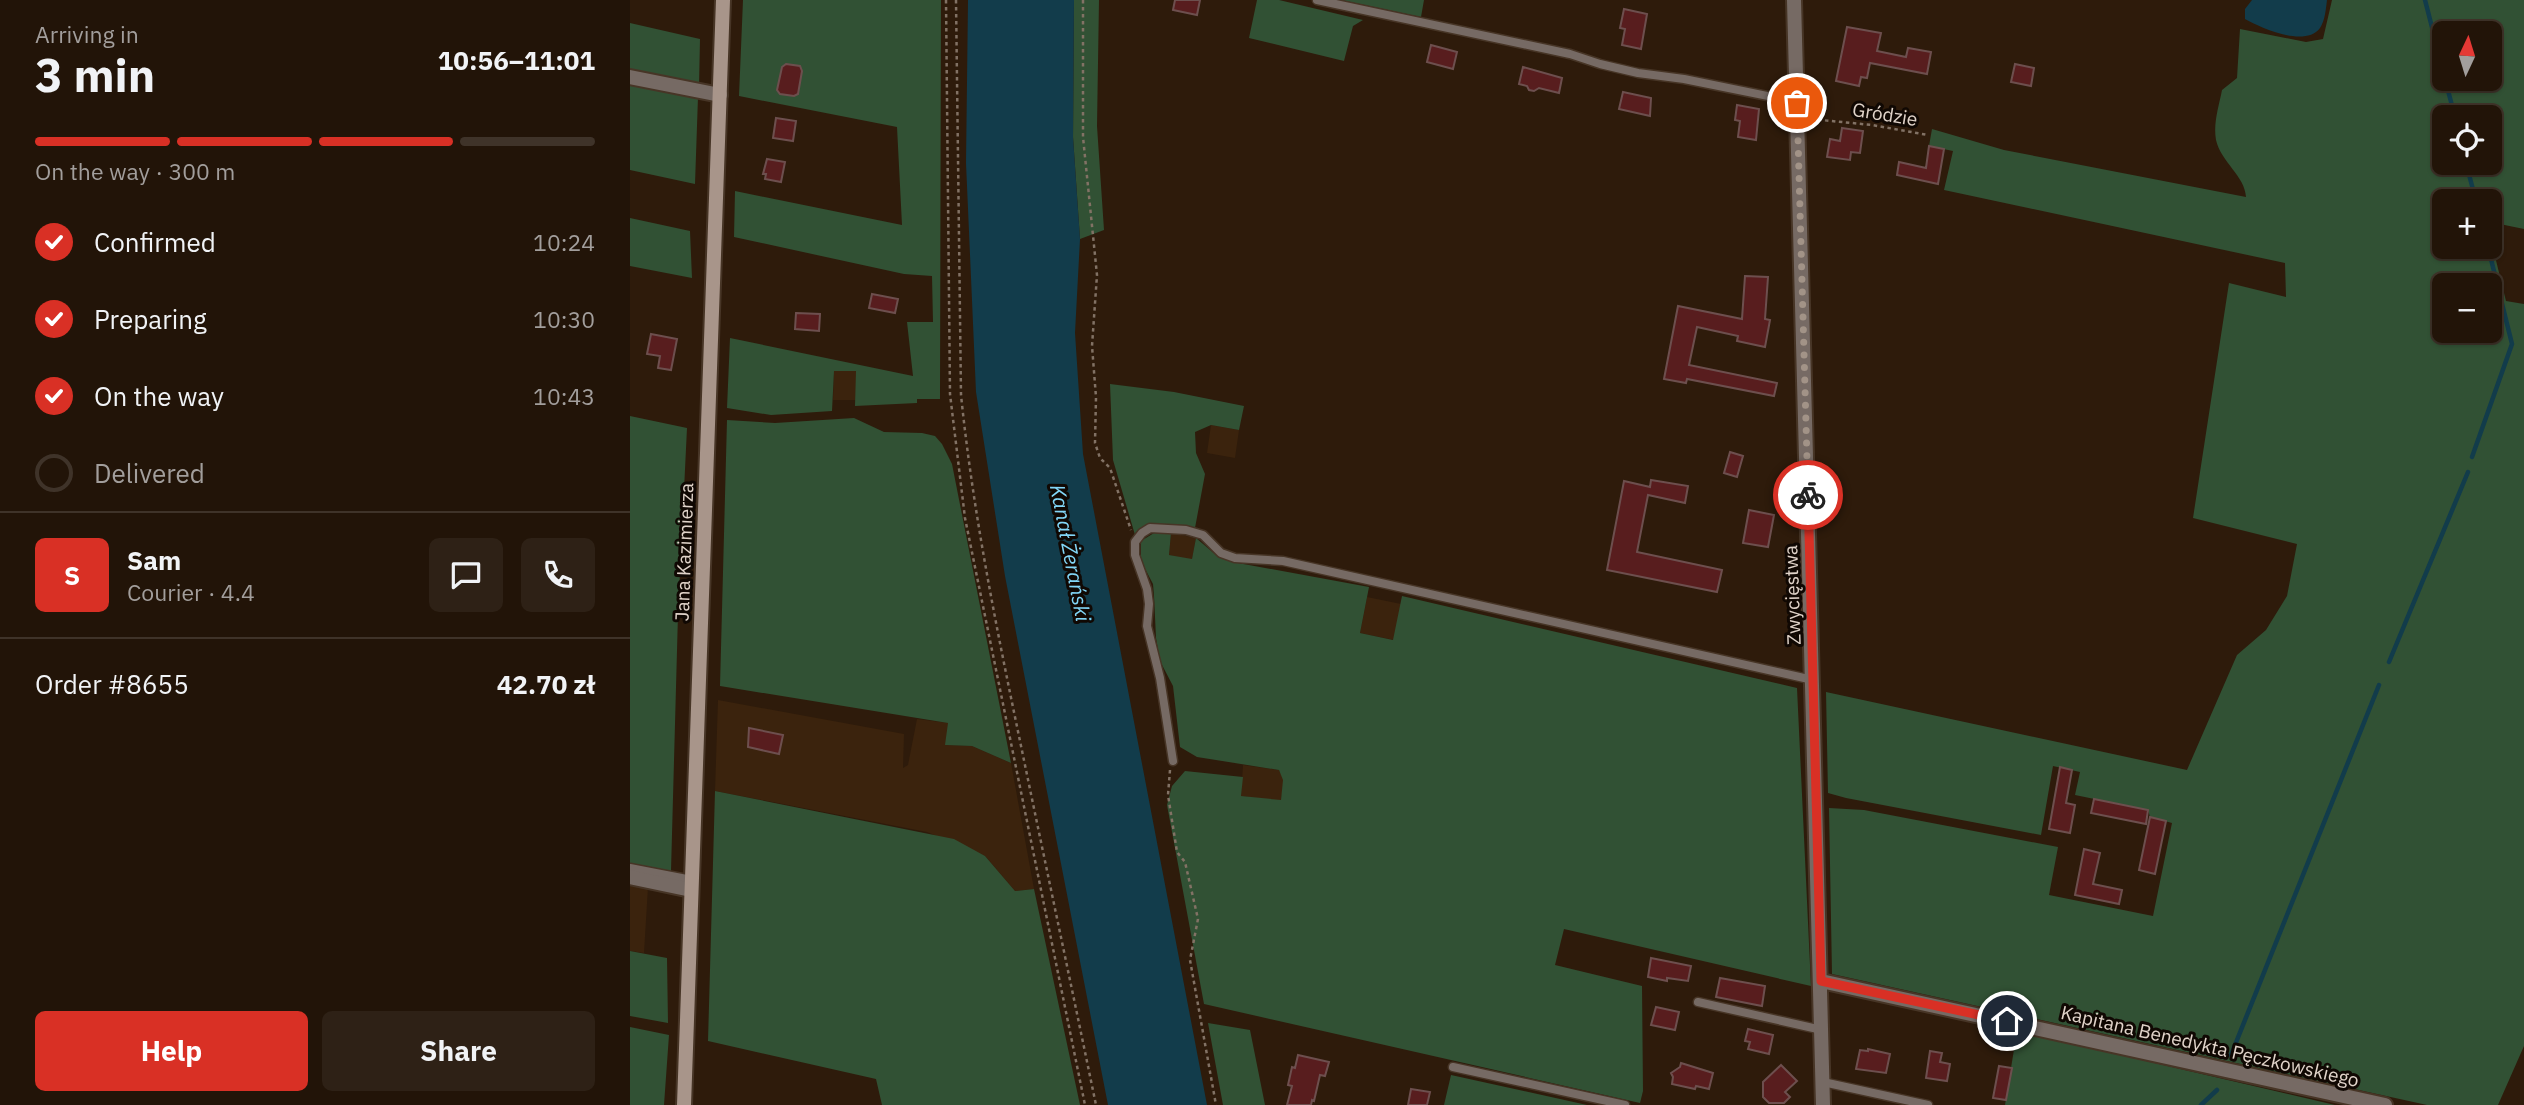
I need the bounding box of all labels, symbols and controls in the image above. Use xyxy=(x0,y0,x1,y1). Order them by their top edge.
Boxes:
text: Arriving in xyxy=(35,19,139,49)
north arrow xyxy=(2432,21,2502,91)
map controls xyxy=(2432,21,2502,343)
text: 10:56–11:01 xyxy=(438,43,595,77)
text: 3 min xyxy=(35,45,155,105)
pin xyxy=(1767,73,1827,133)
icon: bag xyxy=(1778,84,1816,122)
street label: Gródzie xyxy=(1851,97,1919,131)
button: locate xyxy=(2432,105,2502,175)
text: On the way · 300 m xyxy=(35,156,235,186)
button: + xyxy=(2432,189,2502,259)
icon: check xyxy=(35,223,73,261)
text: Confirmed xyxy=(94,225,216,259)
text: 10:24 xyxy=(533,227,595,257)
button: − xyxy=(2432,273,2502,343)
icon: check xyxy=(35,300,73,338)
text: Preparing xyxy=(94,302,207,336)
text: 10:30 xyxy=(533,304,595,334)
icon: check xyxy=(35,377,73,415)
text: On the way xyxy=(94,379,224,413)
text: 10:43 xyxy=(533,381,595,411)
text: Delivered xyxy=(94,456,205,490)
courier xyxy=(1773,460,1843,530)
icon: bike xyxy=(1789,476,1827,514)
street label: Jana Kazimierza xyxy=(670,482,698,622)
water label: Kanał Żerański xyxy=(1044,482,1098,624)
button: chat xyxy=(429,538,503,612)
button: phone xyxy=(521,538,595,612)
text: Sam xyxy=(127,543,181,577)
street label: Zwycięstwa xyxy=(1778,545,1806,645)
text: S xyxy=(64,558,80,592)
text: Courier · 4.4 xyxy=(127,577,255,607)
text: Order #8655 xyxy=(35,667,189,701)
text: 42.70 zł xyxy=(497,667,595,701)
pin xyxy=(1977,991,2037,1051)
street label: Kapitana Benedykta Pęczkowskiego xyxy=(2059,1000,2361,1092)
icon: home xyxy=(1988,1002,2026,1040)
button: Help xyxy=(35,1011,308,1091)
button: Share xyxy=(322,1011,595,1091)

